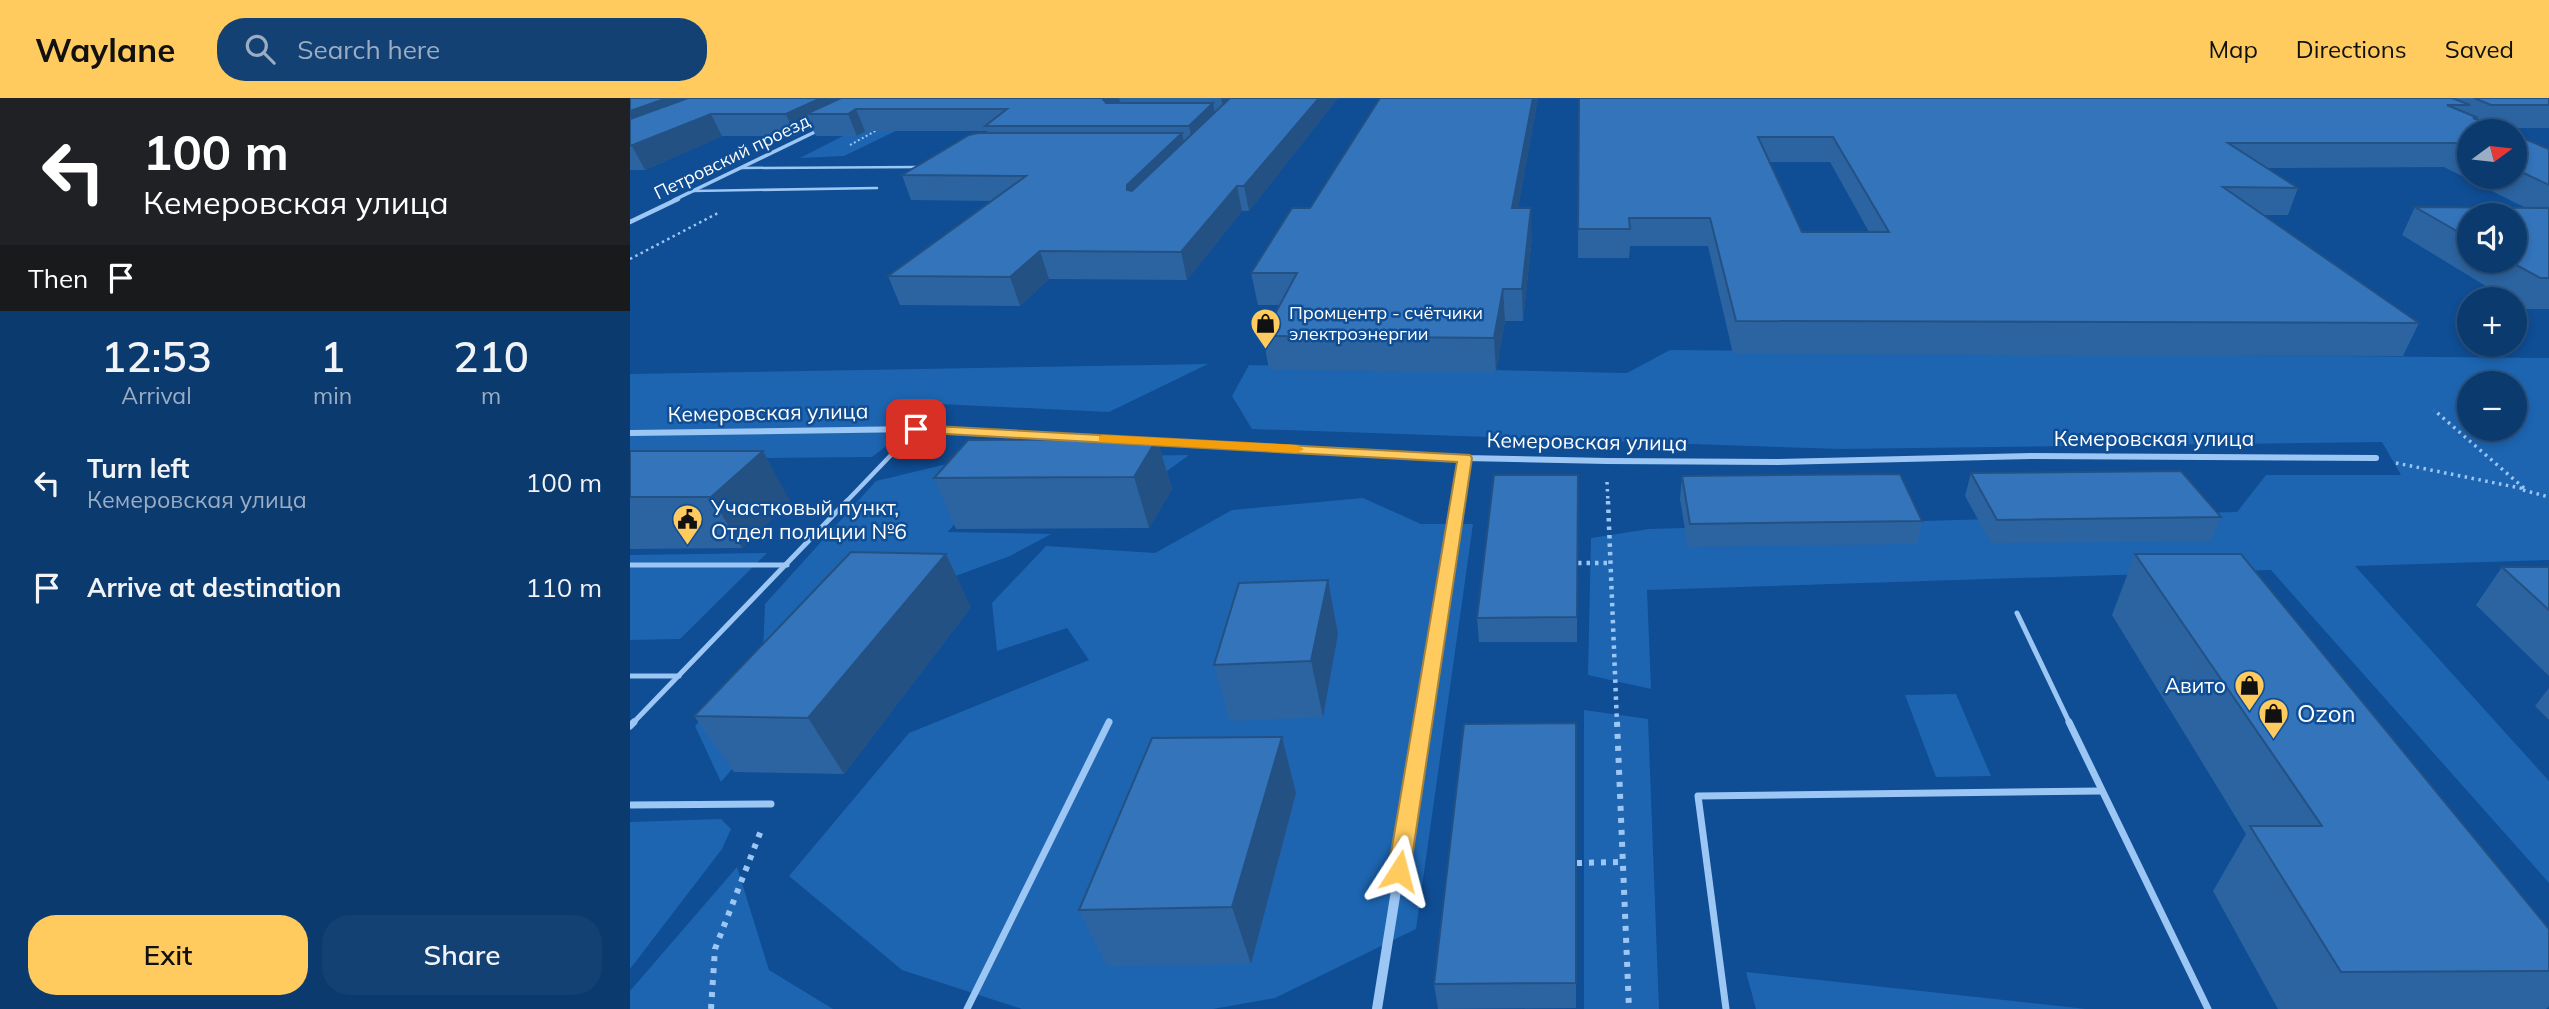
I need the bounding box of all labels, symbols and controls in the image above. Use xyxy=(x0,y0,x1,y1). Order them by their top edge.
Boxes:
search box xyxy=(217,18,707,81)
text: Waylane xyxy=(35,29,175,70)
icon: search xyxy=(241,30,279,68)
text: Search here xyxy=(297,33,440,66)
text: Map xyxy=(2208,34,2258,64)
text: Directions xyxy=(2296,34,2407,64)
text: Saved xyxy=(2445,34,2514,64)
street label: Петровский проезд xyxy=(650,109,814,204)
north arrow xyxy=(2457,119,2527,189)
map controls xyxy=(2457,119,2527,441)
text: 100 m xyxy=(143,121,289,182)
icon: left xyxy=(28,126,119,217)
text: Кемеровская улица xyxy=(143,182,449,222)
button: sound xyxy=(2457,203,2527,273)
icon: arrive xyxy=(102,259,140,297)
text: Then xyxy=(28,262,88,295)
button: + xyxy=(2457,287,2527,357)
place label: Промцентр - счётчики электроэнергии xyxy=(1289,301,1483,345)
shop icon: Промцентр - счётчики электроэнергии xyxy=(1249,306,1283,350)
text: 12:53 xyxy=(101,330,212,383)
text: 1 xyxy=(320,330,345,383)
text: 210 xyxy=(453,330,529,383)
button: − xyxy=(2457,371,2527,441)
text: Arrival xyxy=(121,381,192,410)
text: min xyxy=(313,381,352,410)
text: m xyxy=(481,381,501,410)
street label: Кемеровская улица xyxy=(667,397,869,427)
pin xyxy=(886,399,946,459)
icon: arrive xyxy=(897,410,935,448)
street label: Кемеровская улица xyxy=(2054,425,2254,451)
street label: Кемеровская улица xyxy=(1486,426,1688,456)
text: Turn left xyxy=(87,452,189,485)
icon: left xyxy=(28,464,66,502)
text: 100 m xyxy=(526,466,602,499)
text: Кемеровская улица xyxy=(87,485,307,514)
place label: Участковый пункт, Отдел полиции №6 xyxy=(710,494,907,544)
public building icon: Участковый пункт, Отдел полиции №6 xyxy=(671,503,705,547)
icon: arrive xyxy=(28,569,66,607)
text: Arrive at destination xyxy=(87,571,342,604)
text: 110 m xyxy=(526,571,602,604)
shop icon: Авито xyxy=(2232,669,2266,713)
place label: Авито xyxy=(2165,672,2226,698)
shop icon: Ozon xyxy=(2257,697,2291,741)
place label: Ozon xyxy=(2297,698,2356,728)
position arrow xyxy=(1362,834,1436,908)
button: Exit xyxy=(28,915,308,995)
button: Share xyxy=(322,915,602,995)

